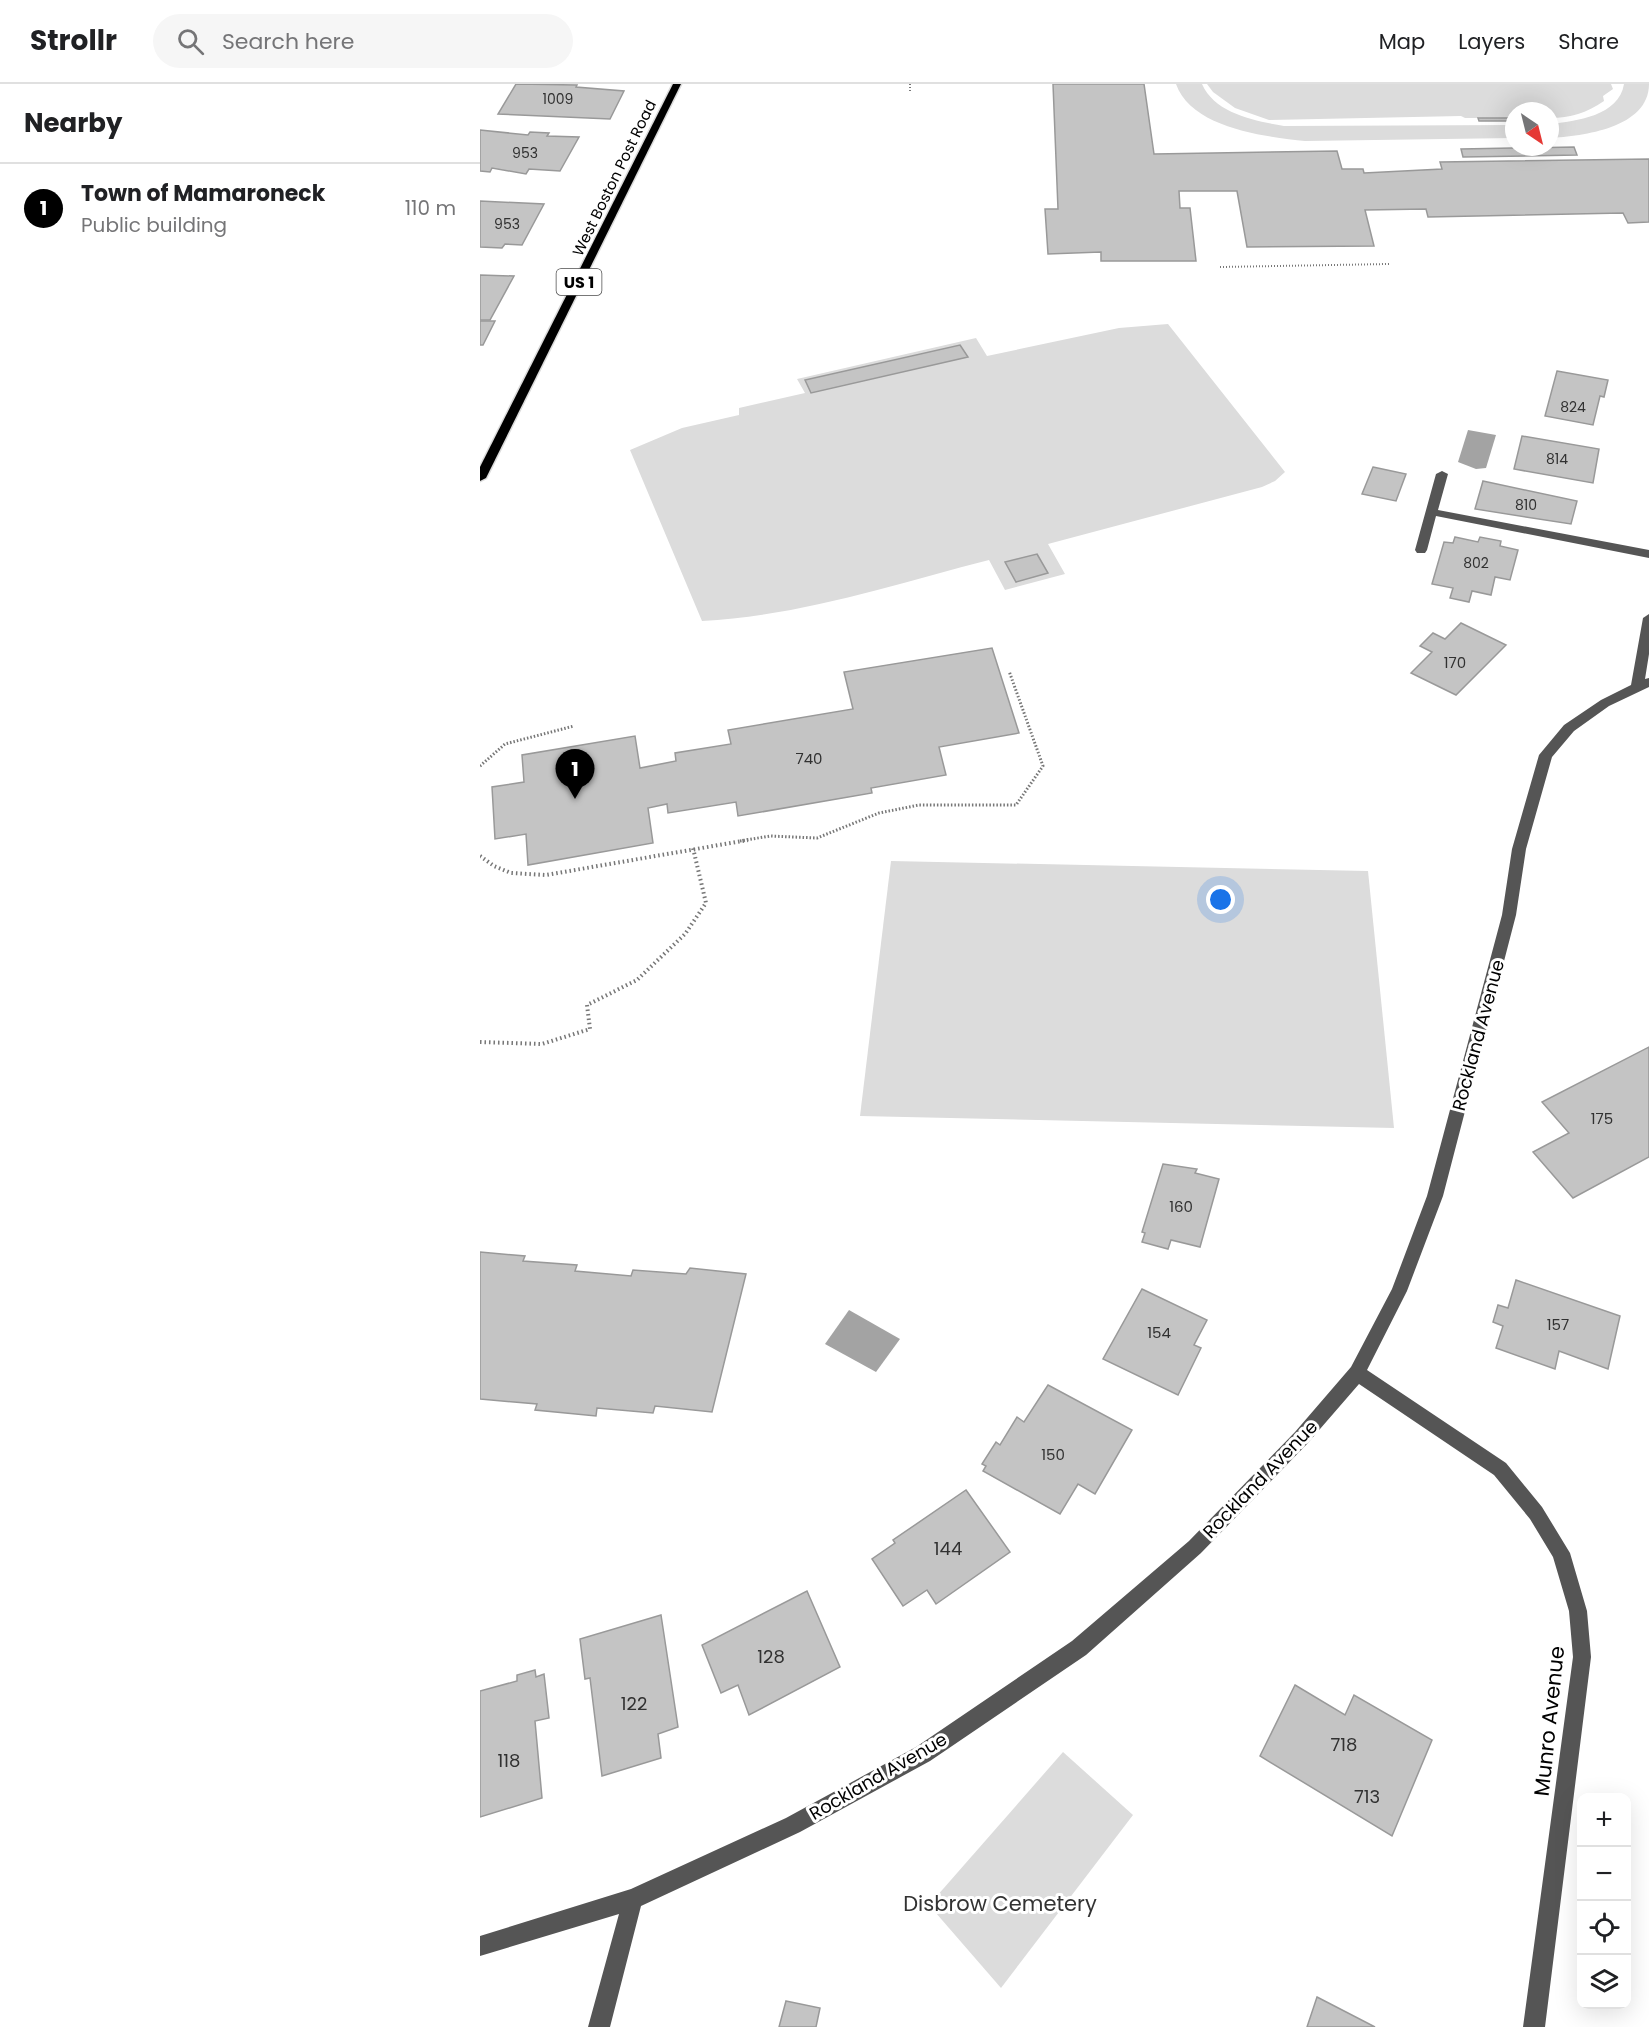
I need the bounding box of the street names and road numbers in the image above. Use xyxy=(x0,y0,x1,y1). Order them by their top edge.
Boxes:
street label: West Boston Post Road xyxy=(567,97,661,259)
road number: US 1 xyxy=(556,269,602,295)
street label: Rockland Avenue xyxy=(1446,957,1510,1113)
street label: Rockland Avenue xyxy=(1197,1414,1323,1544)
street label: Munro Avenue xyxy=(1527,1645,1571,1797)
street label: Rockland Avenue xyxy=(804,1726,952,1826)

